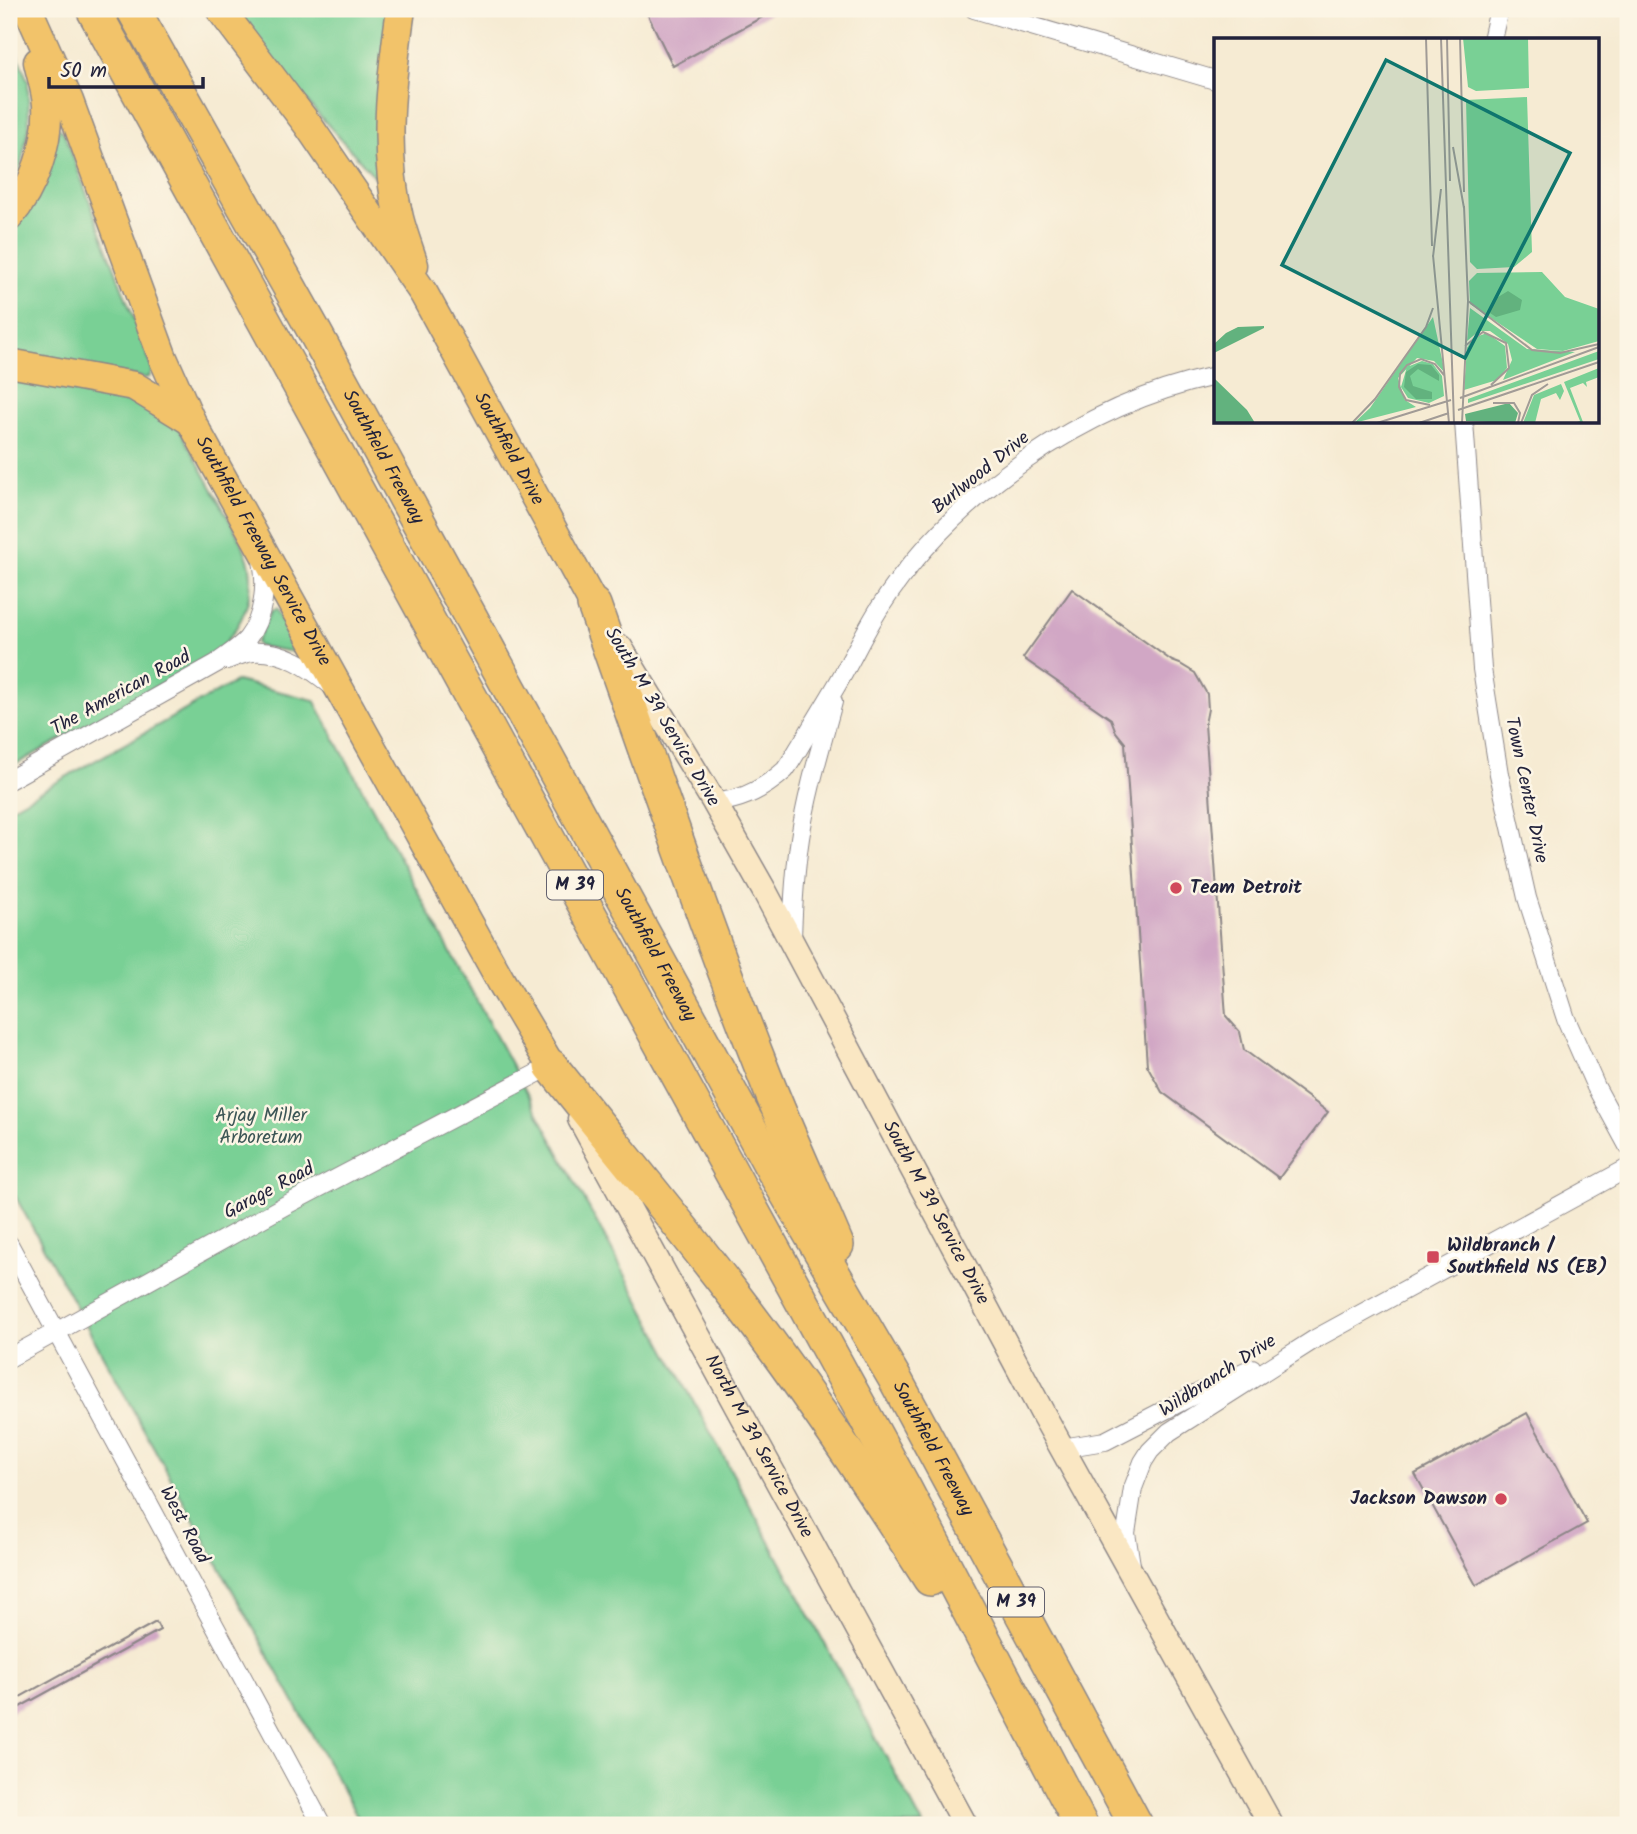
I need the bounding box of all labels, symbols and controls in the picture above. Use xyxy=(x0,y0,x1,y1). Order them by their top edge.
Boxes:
inset map xyxy=(1214,38,1598,424)
scale bar xyxy=(49,46,203,90)
text: 50 m xyxy=(60,55,107,88)
street label: Southfield Freeway xyxy=(334,384,433,531)
street label: Southfield Drive xyxy=(465,387,552,511)
street label: Burlwood Drive xyxy=(925,424,1037,522)
street label: Southfield Freeway Service Drive xyxy=(187,430,339,672)
street label: South M 39 Service Drive xyxy=(596,621,728,813)
street label: The American Road xyxy=(46,642,197,744)
street label: Town Center Drive xyxy=(1496,714,1556,866)
road number: M 39 xyxy=(547,870,603,900)
place label: Team Detroit xyxy=(1190,873,1302,903)
marker: Team Detroit xyxy=(1168,880,1184,896)
street label: Southfield Freeway xyxy=(606,882,705,1028)
park label: Arjay Miller Arboretum xyxy=(215,1101,309,1153)
street label: South M 39 Service Drive xyxy=(874,1115,997,1311)
street label: Garage Road xyxy=(218,1154,320,1227)
place label: Wildbranch / Southfield NS (EB) xyxy=(1447,1231,1608,1283)
marker: Wildbranch / Southfield NS (EB) xyxy=(1425,1249,1441,1265)
street label: Wildbranch Drive xyxy=(1153,1326,1283,1425)
street label: North M 39 Service Drive xyxy=(696,1349,821,1544)
street label: Southfield Freeway xyxy=(884,1376,982,1523)
street label: West Road xyxy=(151,1481,217,1570)
place label: Jackson Dawson xyxy=(1350,1484,1487,1514)
marker: Jackson Dawson xyxy=(1493,1491,1509,1507)
road number: M 39 xyxy=(988,1588,1044,1616)

